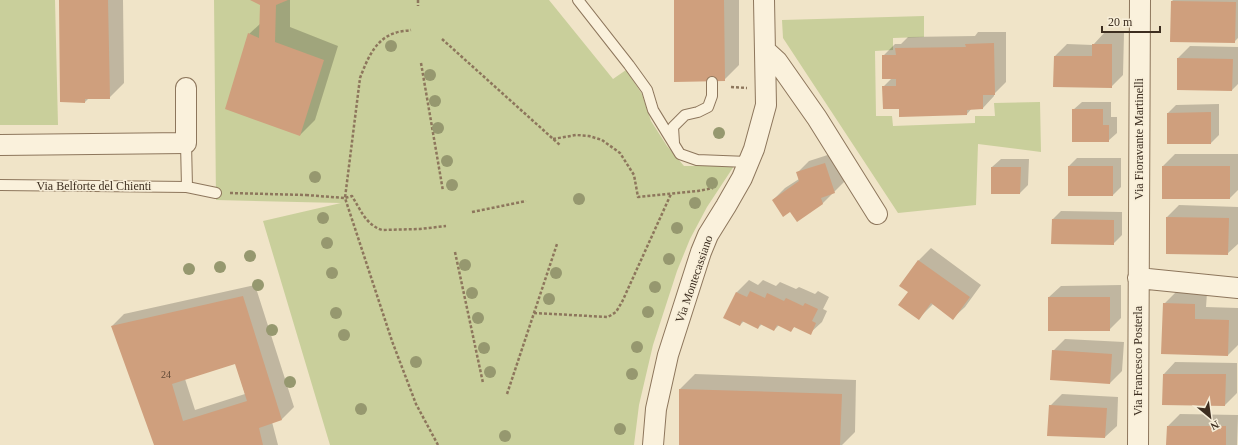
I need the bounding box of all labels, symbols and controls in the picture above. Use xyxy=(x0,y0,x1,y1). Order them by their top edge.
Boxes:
scale bar xyxy=(1102,8,1160,34)
text: 20 m xyxy=(1108,15,1133,29)
street label: Via Fioravante Martinelli xyxy=(1132,77,1146,200)
street label: Via Belforte del Chienti xyxy=(37,179,152,193)
street label: Via Montecassiano xyxy=(672,233,716,325)
street label: Via Francesco Posterla xyxy=(1131,305,1145,416)
house number: 24 xyxy=(161,369,171,380)
north arrow xyxy=(1190,397,1230,437)
text: N xyxy=(1208,419,1221,433)

